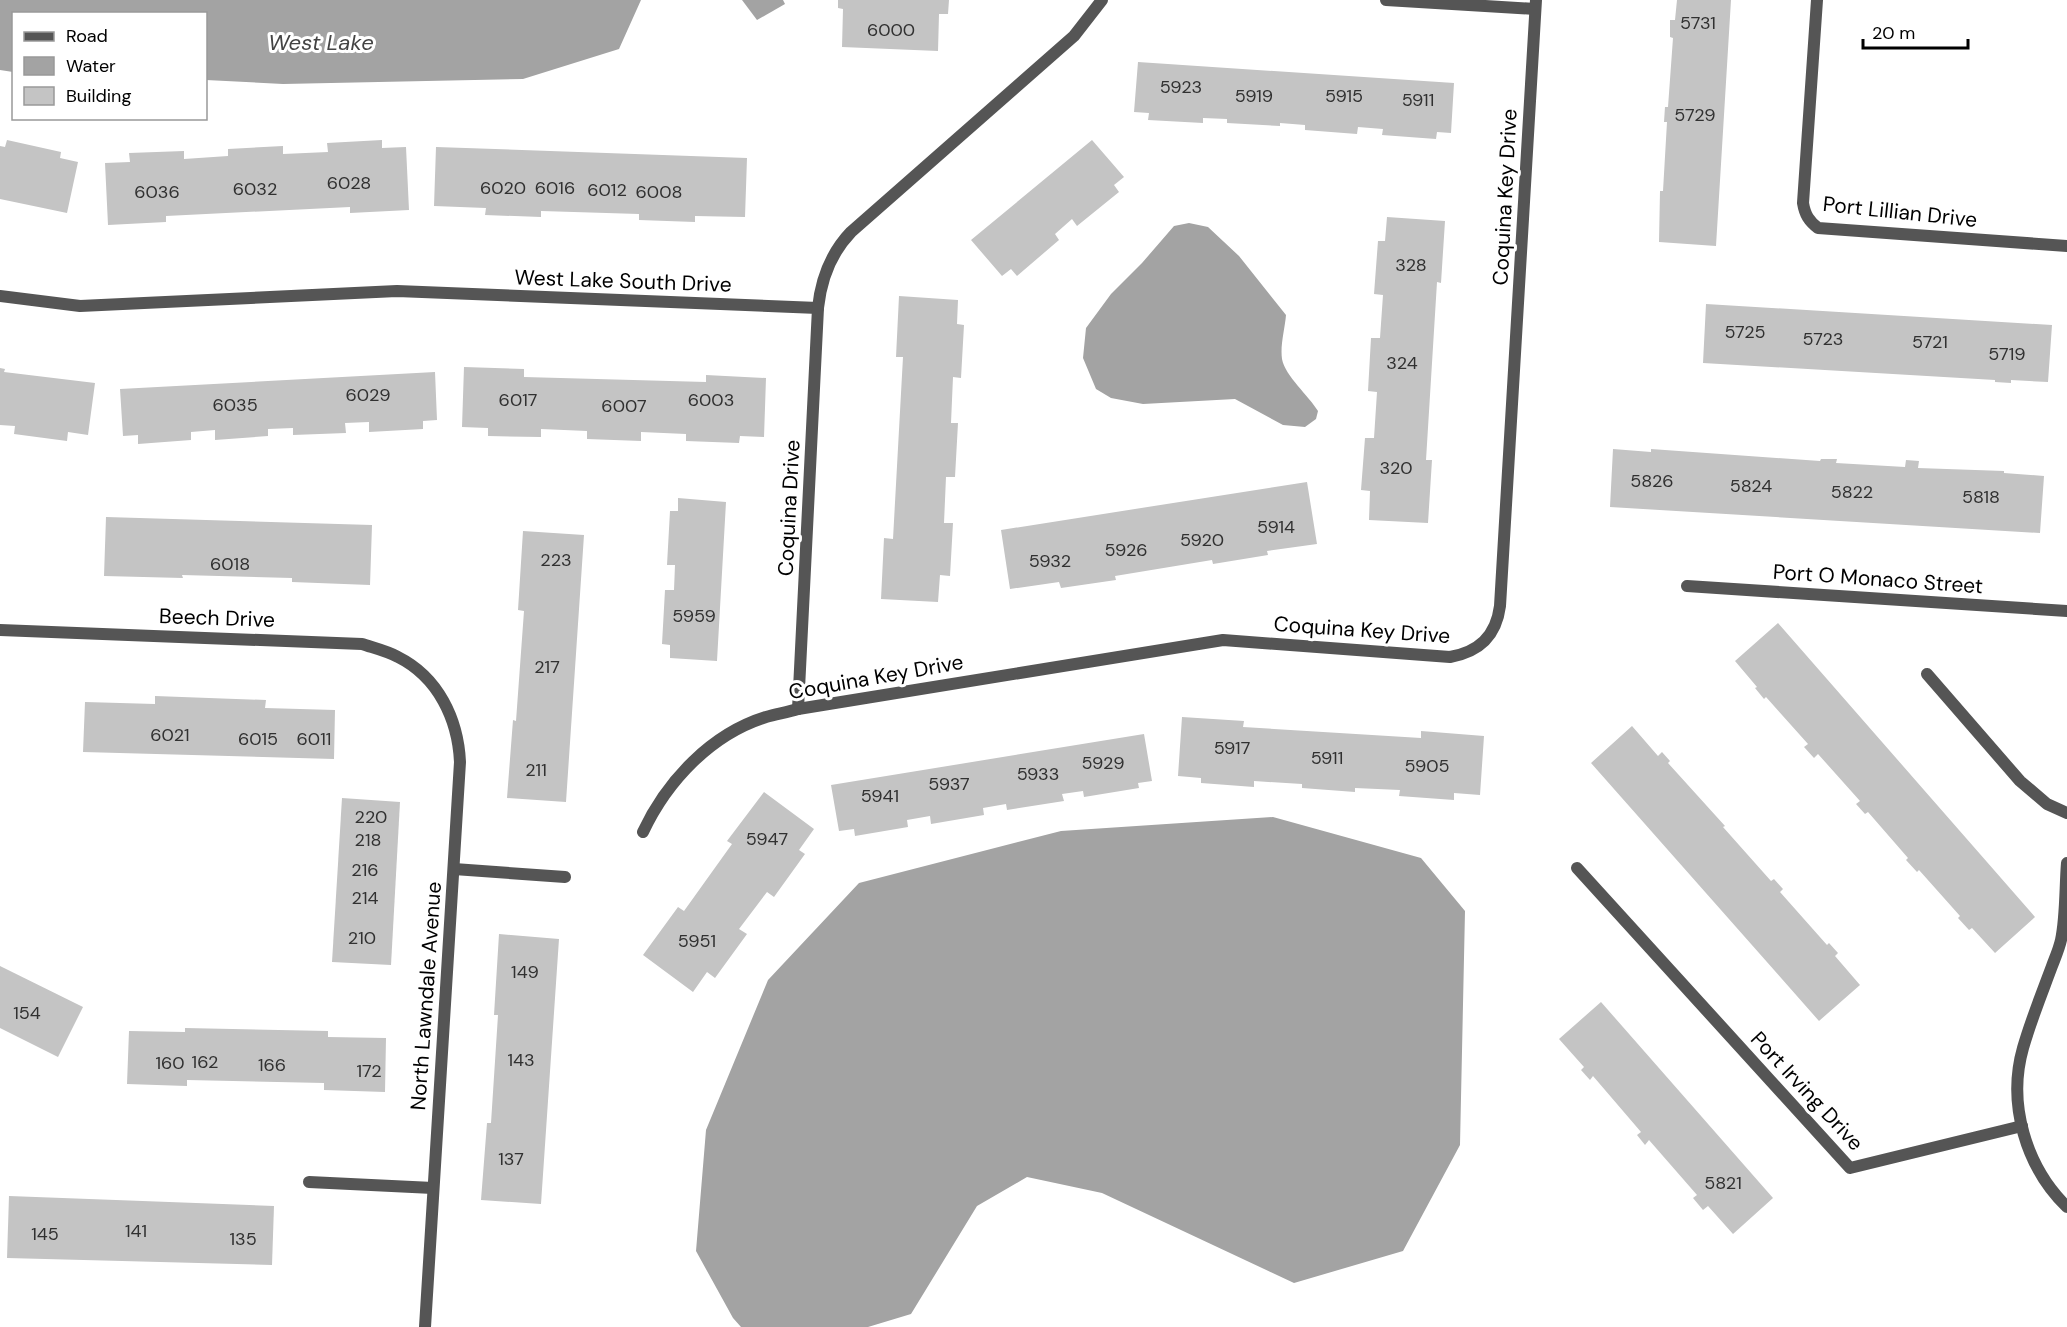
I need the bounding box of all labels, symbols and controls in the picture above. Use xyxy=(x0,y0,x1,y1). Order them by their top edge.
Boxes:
house number: 5731 xyxy=(1680,11,1716,35)
legend xyxy=(12,12,207,120)
scale bar xyxy=(1863,12,1968,50)
house number: 6000 xyxy=(867,18,915,42)
text: 20 m xyxy=(1872,21,1915,45)
text: Road xyxy=(66,24,108,48)
water label: West Lake xyxy=(268,28,374,57)
text: Water xyxy=(66,54,116,78)
house number: 5923 xyxy=(1160,75,1202,99)
text: Building xyxy=(66,84,131,108)
house number: 5919 xyxy=(1235,84,1273,108)
house number: 5915 xyxy=(1325,84,1363,108)
house number: 5911 xyxy=(1402,88,1434,112)
house number: 5729 xyxy=(1674,103,1716,127)
street label: Coquina Key Drive xyxy=(1486,108,1524,286)
house number: 6028 xyxy=(327,171,371,195)
house number: 6020 xyxy=(480,176,526,200)
house number: 6016 xyxy=(535,176,575,200)
house number: 6032 xyxy=(233,177,277,201)
house number: 6012 xyxy=(587,178,627,202)
house number: 6036 xyxy=(134,180,180,204)
house number: 6008 xyxy=(636,180,682,204)
street label: Port Lillian Drive xyxy=(1822,190,1979,234)
house number: 328 xyxy=(1395,253,1427,277)
street label: West Lake South Drive xyxy=(514,263,732,299)
house number: 5725 xyxy=(1724,320,1766,344)
house number: 5723 xyxy=(1803,327,1843,351)
house number: 5721 xyxy=(1912,330,1948,354)
house number: 5719 xyxy=(1988,342,2026,366)
house number: 324 xyxy=(1386,351,1418,375)
house number: 6029 xyxy=(346,383,390,407)
house number: 6017 xyxy=(499,388,537,412)
house number: 6003 xyxy=(688,388,734,412)
house number: 6035 xyxy=(212,393,258,417)
house number: 6007 xyxy=(601,394,647,418)
street label: Coquina Drive xyxy=(771,439,807,577)
house number: 320 xyxy=(1379,456,1413,480)
house number: 5826 xyxy=(1630,469,1674,493)
house number: 5824 xyxy=(1730,474,1772,498)
house number: 5822 xyxy=(1831,480,1873,504)
house number: 5818 xyxy=(1962,485,2000,509)
house number: 5914 xyxy=(1257,515,1295,539)
house number: 5920 xyxy=(1180,528,1224,552)
house number: 5926 xyxy=(1104,538,1148,562)
house number: 223 xyxy=(540,548,572,572)
house number: 5932 xyxy=(1029,549,1071,573)
house number: 6018 xyxy=(210,552,250,576)
street label: Port O Monaco Street xyxy=(1772,558,1984,600)
street label: Beech Drive xyxy=(159,602,275,634)
house number: 5959 xyxy=(672,604,716,628)
street label: Coquina Key Drive xyxy=(1273,610,1451,650)
street label: Coquina Key Drive xyxy=(786,648,966,706)
house number: 217 xyxy=(534,655,560,679)
house number: 6021 xyxy=(150,723,190,747)
house number: 6015 xyxy=(238,727,278,751)
house number: 6011 xyxy=(297,727,331,751)
house number: 5917 xyxy=(1214,736,1250,760)
house number: 5911 xyxy=(1311,746,1343,770)
house number: 5929 xyxy=(1082,751,1124,775)
house number: 5905 xyxy=(1404,754,1450,778)
house number: 211 xyxy=(525,758,547,782)
house number: 5933 xyxy=(1017,762,1059,786)
house number: 5937 xyxy=(928,772,970,796)
house number: 5941 xyxy=(861,784,899,808)
house number: 220 xyxy=(355,805,387,829)
house number: 5947 xyxy=(746,827,788,851)
house number: 218 xyxy=(355,828,381,852)
house number: 216 xyxy=(351,858,379,882)
street label: North Lawndale Avenue xyxy=(404,881,448,1111)
house number: 214 xyxy=(352,886,379,910)
house number: 210 xyxy=(348,926,376,950)
house number: 5951 xyxy=(678,929,716,953)
house number: 149 xyxy=(511,960,539,984)
house number: 154 xyxy=(13,1001,41,1025)
street label: Port Irving Drive xyxy=(1744,1025,1870,1157)
house number: 143 xyxy=(507,1048,535,1072)
house number: 162 xyxy=(192,1050,218,1074)
house number: 160 xyxy=(155,1051,185,1075)
house number: 166 xyxy=(258,1053,286,1077)
house number: 172 xyxy=(356,1059,382,1083)
house number: 137 xyxy=(498,1147,524,1171)
house number: 5821 xyxy=(1704,1171,1742,1195)
house number: 141 xyxy=(125,1219,147,1243)
house number: 145 xyxy=(31,1222,59,1246)
house number: 135 xyxy=(229,1227,257,1251)

